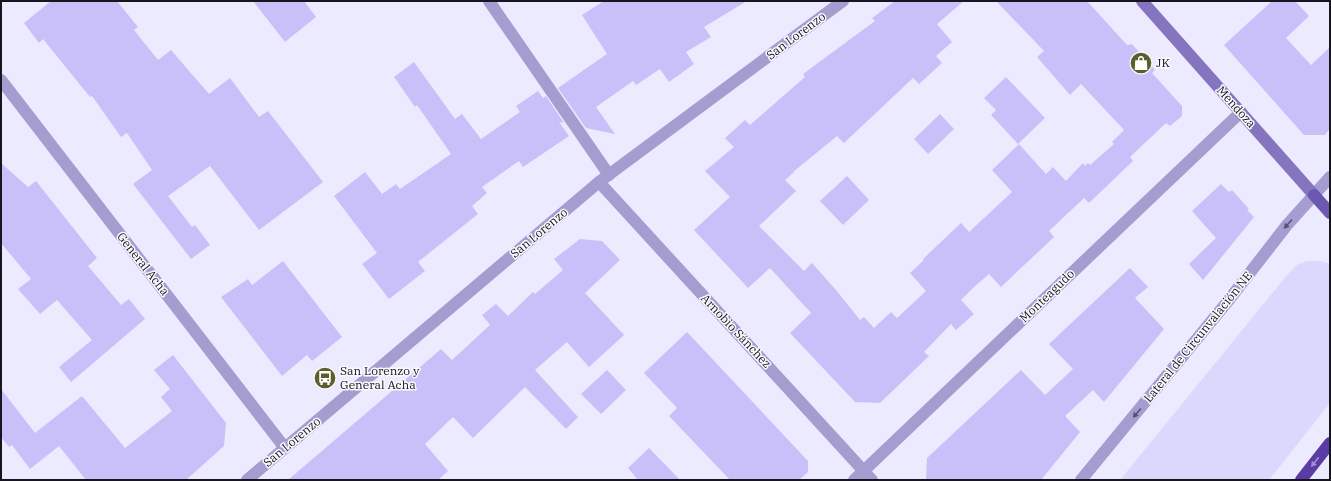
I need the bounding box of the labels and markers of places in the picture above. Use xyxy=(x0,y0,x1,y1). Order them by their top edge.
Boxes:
shop icon: JK xyxy=(1128,50,1154,76)
place label: JK xyxy=(1156,55,1170,70)
place label: San Lorenzo y General Acha xyxy=(340,363,420,392)
bus stop icon: San Lorenzo y General Acha xyxy=(312,365,338,391)

